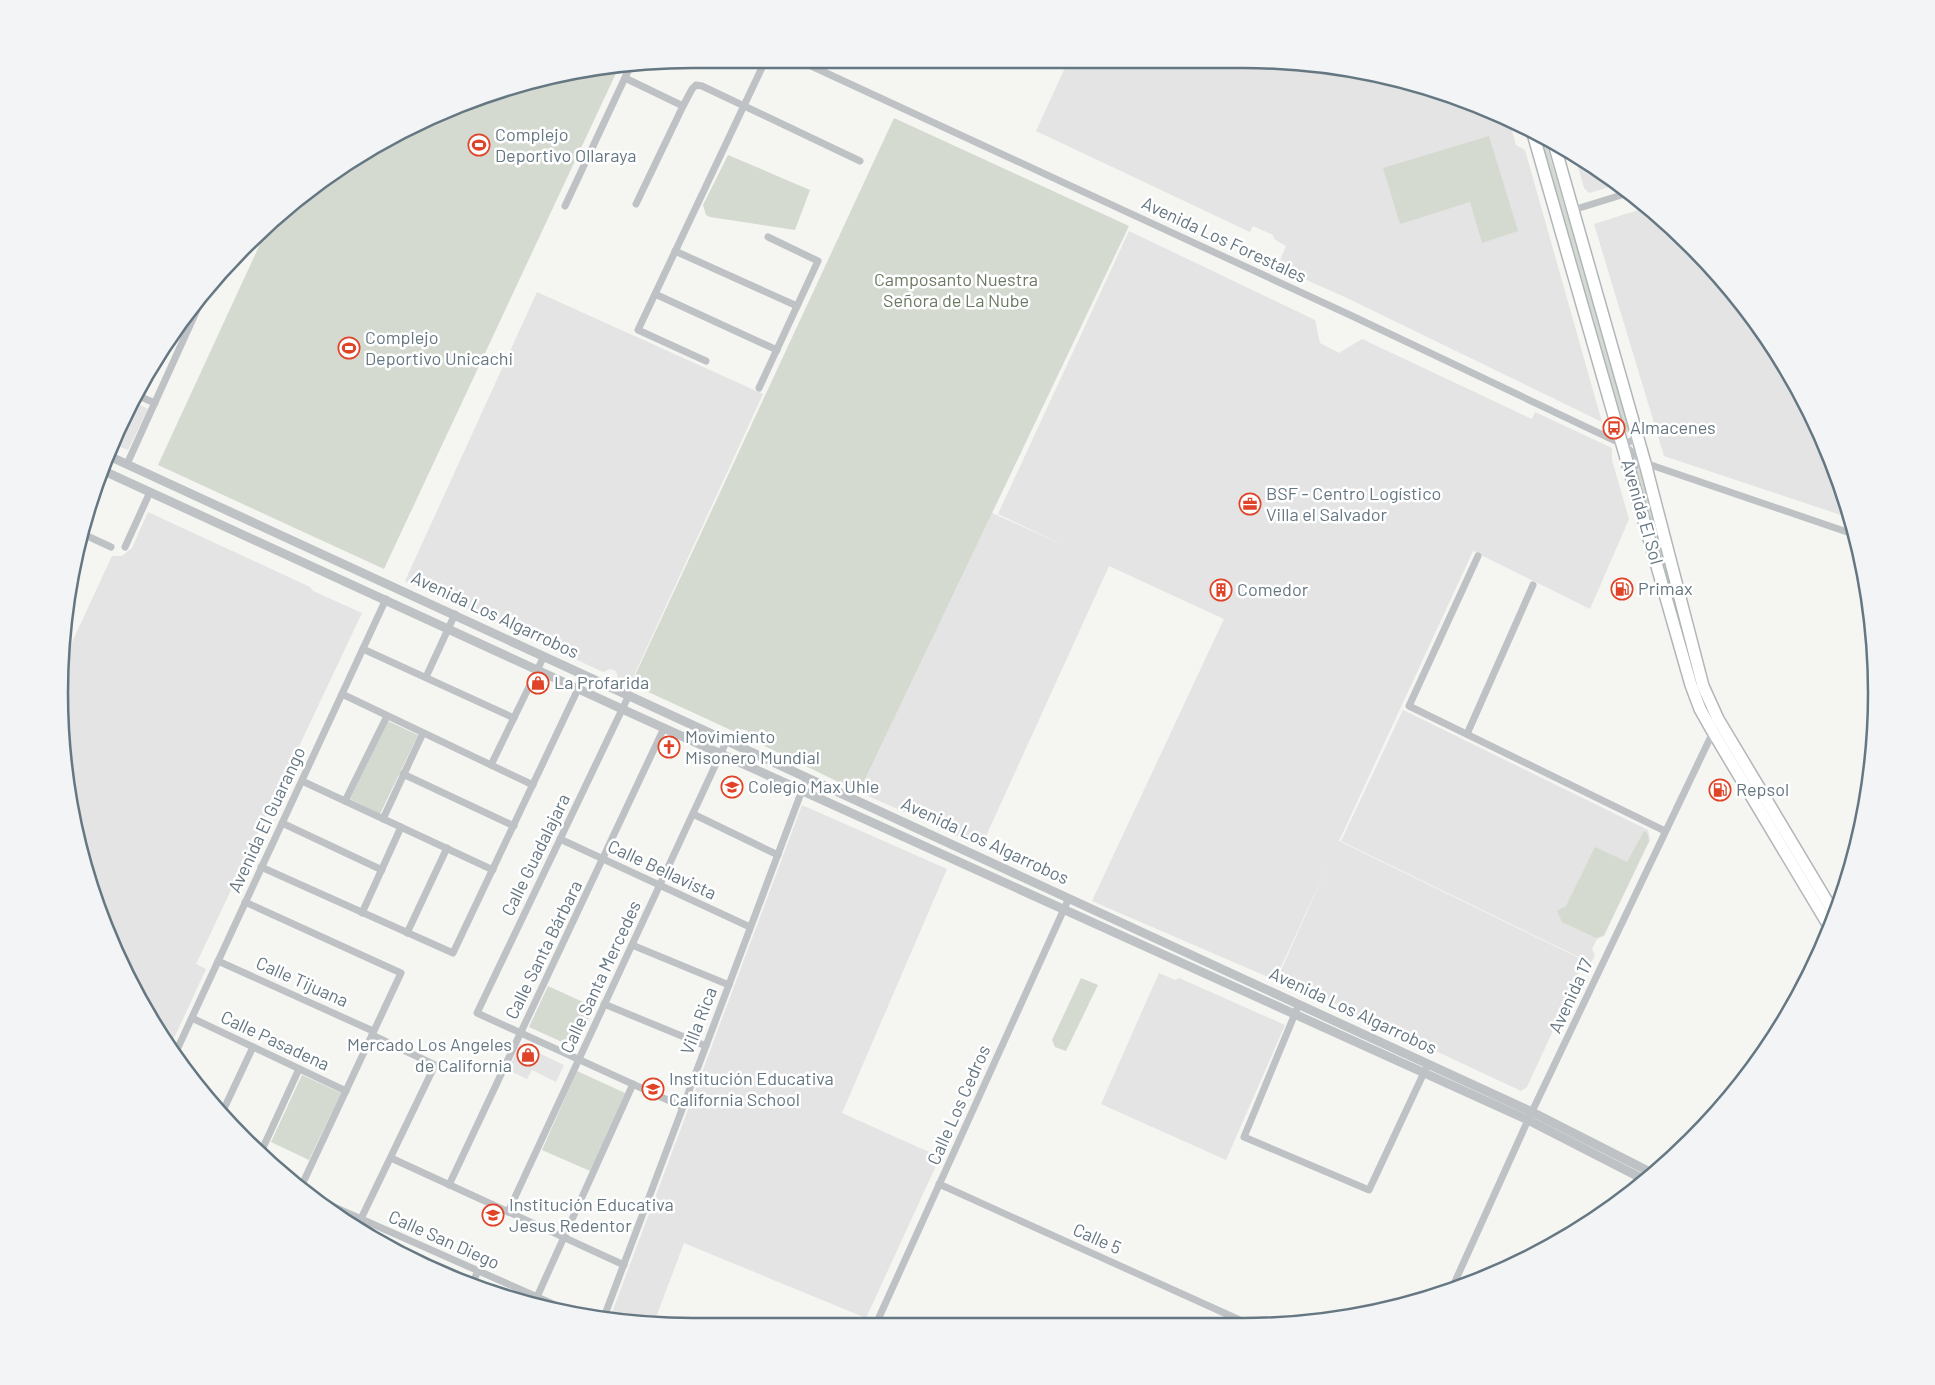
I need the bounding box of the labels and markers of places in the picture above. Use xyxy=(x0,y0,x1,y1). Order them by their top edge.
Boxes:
place label: Complejo Deportivo Ollaraya xyxy=(495,123,637,166)
sports icon: Complejo Deportivo Ollaraya xyxy=(467,133,491,157)
place label: Complejo Deportivo Unicachi xyxy=(365,326,513,369)
sports icon: Complejo Deportivo Unicachi xyxy=(337,336,361,360)
bus stop icon: Almacenes xyxy=(1602,416,1626,440)
place label: Almacenes xyxy=(1630,416,1716,438)
place label: BSF - Centro Logístico Villa el Salvador xyxy=(1266,482,1441,525)
office icon: BSF - Centro Logístico Villa el Salvador xyxy=(1238,492,1262,516)
fuel station icon: Primax xyxy=(1610,577,1634,601)
place label: Primax xyxy=(1638,577,1693,599)
building icon: Comedor xyxy=(1209,578,1233,602)
place label: Comedor xyxy=(1237,578,1309,600)
shop icon: La Profarida xyxy=(526,671,550,695)
place label: La Profarida xyxy=(554,671,649,693)
place label: Movimiento Misonero Mundial xyxy=(685,725,820,768)
church icon: Movimiento Misonero Mundial xyxy=(657,735,681,759)
school or university icon: Colegio Max Uhle xyxy=(720,775,744,799)
place label: Colegio Max Uhle xyxy=(748,775,879,797)
fuel station icon: Repsol xyxy=(1708,778,1732,802)
place label: Repsol xyxy=(1736,778,1789,800)
place label: Mercado Los Angeles de California xyxy=(347,1033,512,1076)
shop icon: Mercado Los Angeles de California xyxy=(516,1043,540,1067)
place label: Institución Educativa California School xyxy=(669,1067,834,1110)
school or university icon: Institución Educativa California School xyxy=(641,1077,665,1101)
place label: Institución Educativa Jesus Redentor xyxy=(509,1193,674,1236)
school or university icon: Institución Educativa Jesus Redentor xyxy=(481,1203,505,1227)

